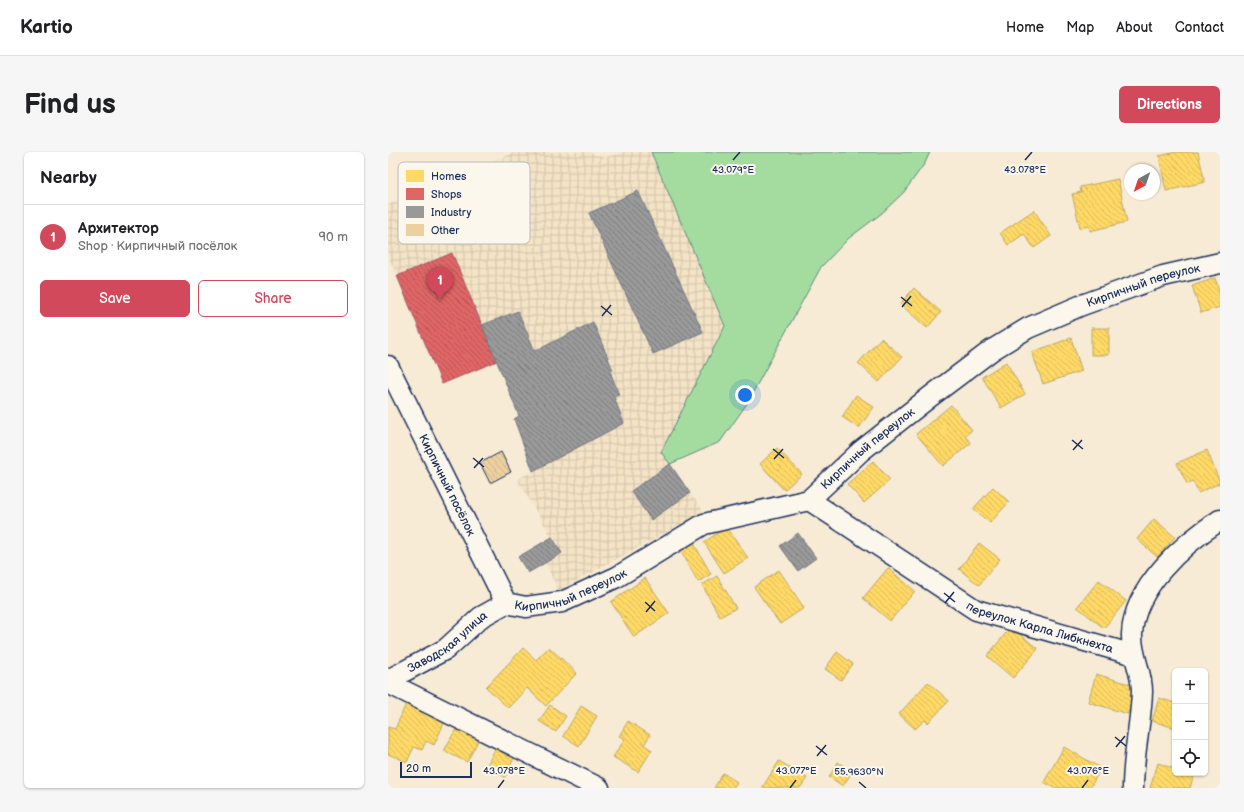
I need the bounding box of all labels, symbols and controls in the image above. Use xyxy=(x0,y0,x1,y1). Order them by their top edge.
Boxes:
text: Kartio xyxy=(20,16,73,39)
text: Home xyxy=(1006,19,1044,36)
text: Map xyxy=(1066,19,1094,36)
text: About xyxy=(1116,19,1153,36)
text: Contact xyxy=(1175,19,1224,36)
button: Directions xyxy=(1119,86,1220,123)
text: Find us xyxy=(24,88,116,121)
legend xyxy=(398,162,530,244)
text: 43.079°E xyxy=(712,164,754,176)
text: 43.078°E xyxy=(1004,164,1046,176)
north arrow xyxy=(1124,164,1160,200)
text: Nearby xyxy=(40,168,97,188)
text: Homes xyxy=(431,170,467,183)
text: Shops xyxy=(431,188,462,201)
text: Industry xyxy=(431,206,471,219)
text: Архитектор xyxy=(78,219,159,238)
text: Other xyxy=(431,224,460,237)
text: 1 xyxy=(50,229,56,245)
text: 90 m xyxy=(319,229,348,245)
text: Shop · Кирпичный посёлок xyxy=(78,238,238,254)
street label: Кирпичный переулок xyxy=(1084,261,1202,311)
pin: 1 xyxy=(427,267,453,300)
button: Save xyxy=(40,280,190,317)
button: Share xyxy=(198,280,348,317)
your location xyxy=(735,385,755,405)
street label: Кирпичный переулок xyxy=(818,404,918,493)
street label: Кирпичный посёлок xyxy=(415,432,479,539)
street label: Кирпичный переулок xyxy=(513,565,630,615)
street label: переулок Карла Либкнехта xyxy=(963,598,1115,657)
street label: Заводская улица xyxy=(405,608,490,676)
map controls xyxy=(1172,668,1208,776)
button: + xyxy=(1172,668,1208,704)
button: − xyxy=(1172,704,1208,740)
button: locate xyxy=(1172,740,1208,776)
scale bar xyxy=(400,760,472,779)
text: 20 m xyxy=(406,762,431,775)
text: 43.078°E xyxy=(483,765,525,777)
text: 43.077°E xyxy=(775,765,817,777)
text: 43.076°E xyxy=(1067,765,1109,777)
text: 55.9630°N xyxy=(834,766,884,778)

